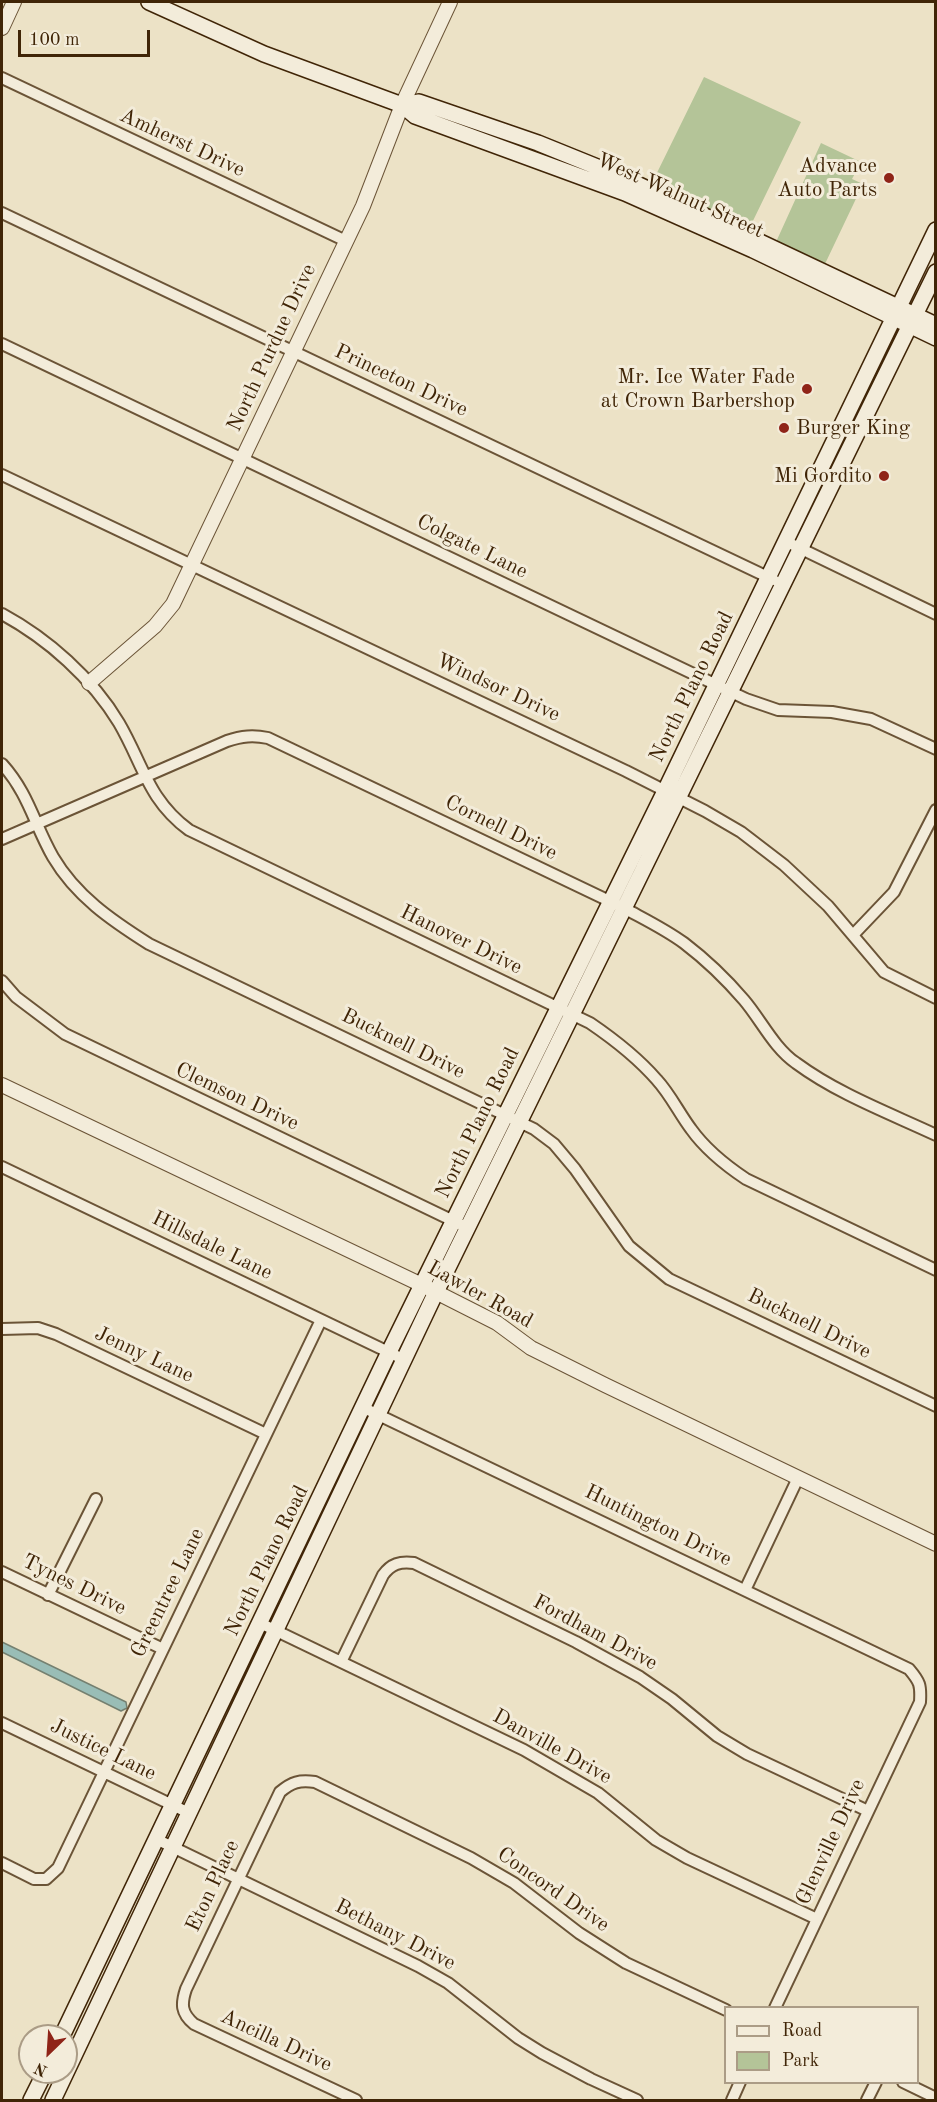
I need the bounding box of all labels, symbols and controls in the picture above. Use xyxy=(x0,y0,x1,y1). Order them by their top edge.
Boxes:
scale bar xyxy=(21,18,153,56)
text: 100 m xyxy=(29,31,80,49)
street label: Amherst Drive xyxy=(115,103,249,183)
street label: West Walnut Street xyxy=(592,148,768,244)
place label: Advance Auto Parts xyxy=(777,153,877,203)
marker: Advance Auto Parts xyxy=(882,171,896,185)
street label: North Purdue Drive xyxy=(222,260,322,436)
street label: Princeton Drive xyxy=(330,339,472,423)
place label: Mr. Ice Water Fade at Crown Barbershop xyxy=(601,364,795,414)
marker: Mr. Ice Water Fade at Crown Barbershop xyxy=(800,382,814,396)
place label: Burger King xyxy=(796,415,910,441)
marker: Burger King xyxy=(777,421,791,435)
place label: Mi Gordito xyxy=(774,463,872,489)
marker: Mi Gordito xyxy=(877,469,891,483)
street label: Colgate Lane xyxy=(412,509,532,585)
street label: North Plano Road xyxy=(645,608,739,766)
street label: Windsor Drive xyxy=(432,648,564,728)
street label: Cornell Drive xyxy=(441,790,561,866)
street label: Hanover Drive xyxy=(396,900,526,980)
street label: Bucknell Drive xyxy=(337,1003,469,1085)
street label: North Plano Road xyxy=(431,1044,525,1202)
street label: Clemson Drive xyxy=(171,1057,303,1137)
street label: Hillsdale Lane xyxy=(148,1206,276,1286)
street label: Lawler Road xyxy=(423,1256,537,1334)
street label: Bucknell Drive xyxy=(743,1283,875,1365)
street label: Jenny Lane xyxy=(91,1321,197,1389)
street label: Huntington Drive xyxy=(580,1480,736,1572)
street label: North Plano Road xyxy=(220,1482,314,1640)
street label: Greentree Lane xyxy=(126,1524,210,1662)
street label: Tynes Drive xyxy=(18,1549,130,1621)
street label: Fordham Drive xyxy=(528,1590,662,1676)
street label: Danville Drive xyxy=(488,1704,616,1790)
street label: Justice Lane xyxy=(46,1714,160,1786)
street label: Glenville Drive xyxy=(791,1775,871,1909)
street label: Eton Place xyxy=(181,1836,245,1936)
street label: Concord Drive xyxy=(492,1842,614,1938)
street label: Bethany Drive xyxy=(330,1894,460,1976)
street label: Ancilla Drive xyxy=(216,2004,336,2078)
legend xyxy=(724,2006,919,2084)
text: Road xyxy=(782,2022,822,2040)
north arrow xyxy=(18,2024,78,2084)
text: Park xyxy=(782,2052,819,2070)
text: N xyxy=(32,2059,50,2078)

